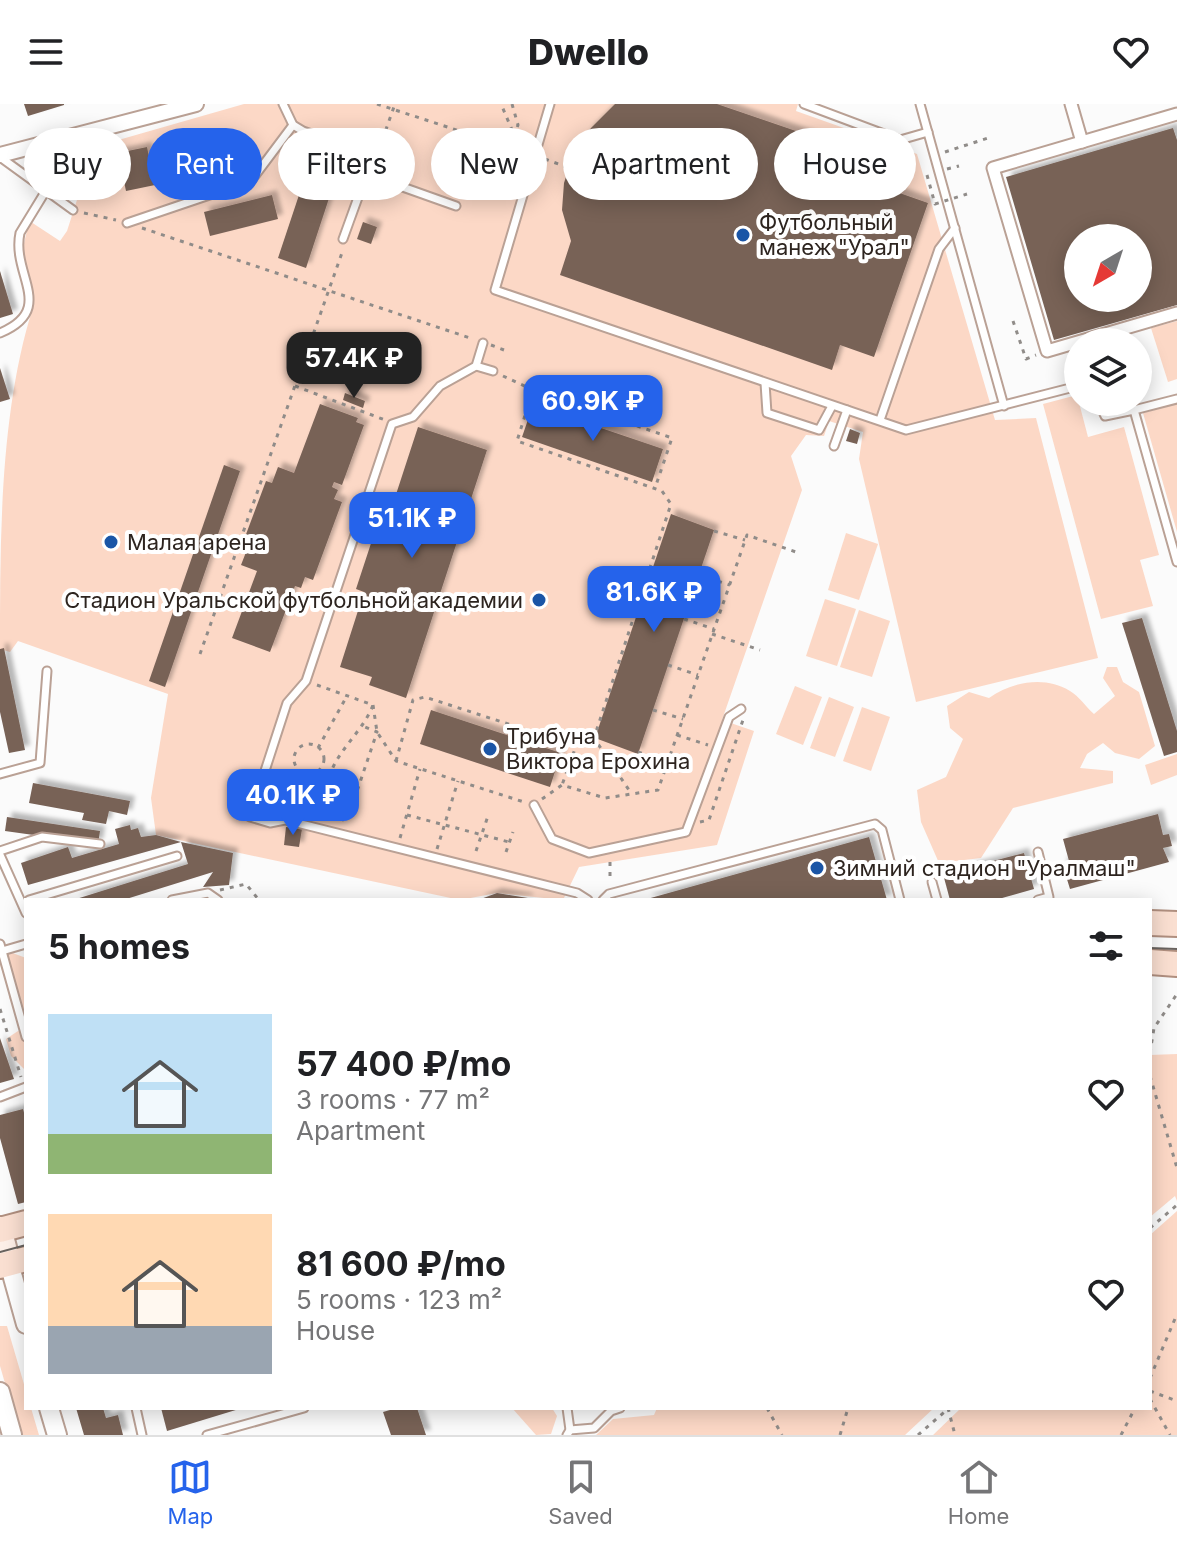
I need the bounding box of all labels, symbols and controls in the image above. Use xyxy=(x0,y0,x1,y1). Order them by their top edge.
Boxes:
icon: menu xyxy=(24,30,68,74)
text: Dwello xyxy=(528,30,649,74)
icon: heart xyxy=(1109,30,1153,74)
chip: Buy xyxy=(24,128,131,200)
chip: Rent xyxy=(147,128,262,200)
chip: Filters xyxy=(278,128,415,200)
chip: New xyxy=(431,128,547,200)
chip: Apartment xyxy=(563,128,758,200)
chip: House xyxy=(774,128,916,200)
place label: Футбольный манеж "Урал" xyxy=(759,209,910,260)
north arrow xyxy=(1064,224,1152,312)
map controls xyxy=(1064,224,1152,416)
marker: Футбольный манеж "Урал" xyxy=(734,226,752,244)
button: layers xyxy=(1064,328,1152,416)
pin: 57.4K ₽ xyxy=(280,332,428,400)
text: 57.4K ₽ xyxy=(305,342,403,373)
pin: 60.9K ₽ xyxy=(519,375,667,443)
text: 60.9K ₽ xyxy=(541,385,645,416)
pin: 51.1K ₽ xyxy=(338,492,486,560)
text: 51.1K ₽ xyxy=(367,502,457,533)
place label: Малая арена xyxy=(127,529,267,555)
marker: Малая арена xyxy=(102,533,120,551)
pin: 81.6K ₽ xyxy=(580,566,728,634)
text: 81.6K ₽ xyxy=(605,576,703,607)
place label: Стадион Уральской футбольной академии xyxy=(64,587,523,613)
marker: Стадион Уральской футбольной академии xyxy=(530,591,548,609)
place label: Трибуна Виктора Ерохина xyxy=(506,723,690,774)
marker: Трибуна Виктора Ерохина xyxy=(481,740,499,758)
pin: 40.1K ₽ xyxy=(219,769,367,837)
text: 40.1K ₽ xyxy=(245,779,341,810)
place label: Зимний стадион "Уралмаш" xyxy=(833,855,1136,881)
marker: Зимний стадион "Уралмаш" xyxy=(808,859,826,877)
icon: filters xyxy=(1084,924,1128,968)
text: 5 homes xyxy=(48,926,190,967)
text: 57 400 ₽/mo xyxy=(296,1043,511,1084)
icon: home xyxy=(112,1046,208,1142)
icon: heart xyxy=(1084,1072,1128,1116)
text: 3 rooms · 77 m² xyxy=(296,1084,490,1115)
text: Apartment xyxy=(296,1115,425,1146)
text: 81 600 ₽/mo xyxy=(296,1243,506,1284)
icon: home xyxy=(112,1246,208,1342)
icon: heart xyxy=(1084,1272,1128,1316)
text: 5 rooms · 123 m² xyxy=(296,1284,502,1315)
text: House xyxy=(296,1315,375,1346)
tab: Map xyxy=(168,1455,213,1529)
tab: Saved xyxy=(548,1455,613,1529)
tab: Home xyxy=(948,1455,1009,1529)

